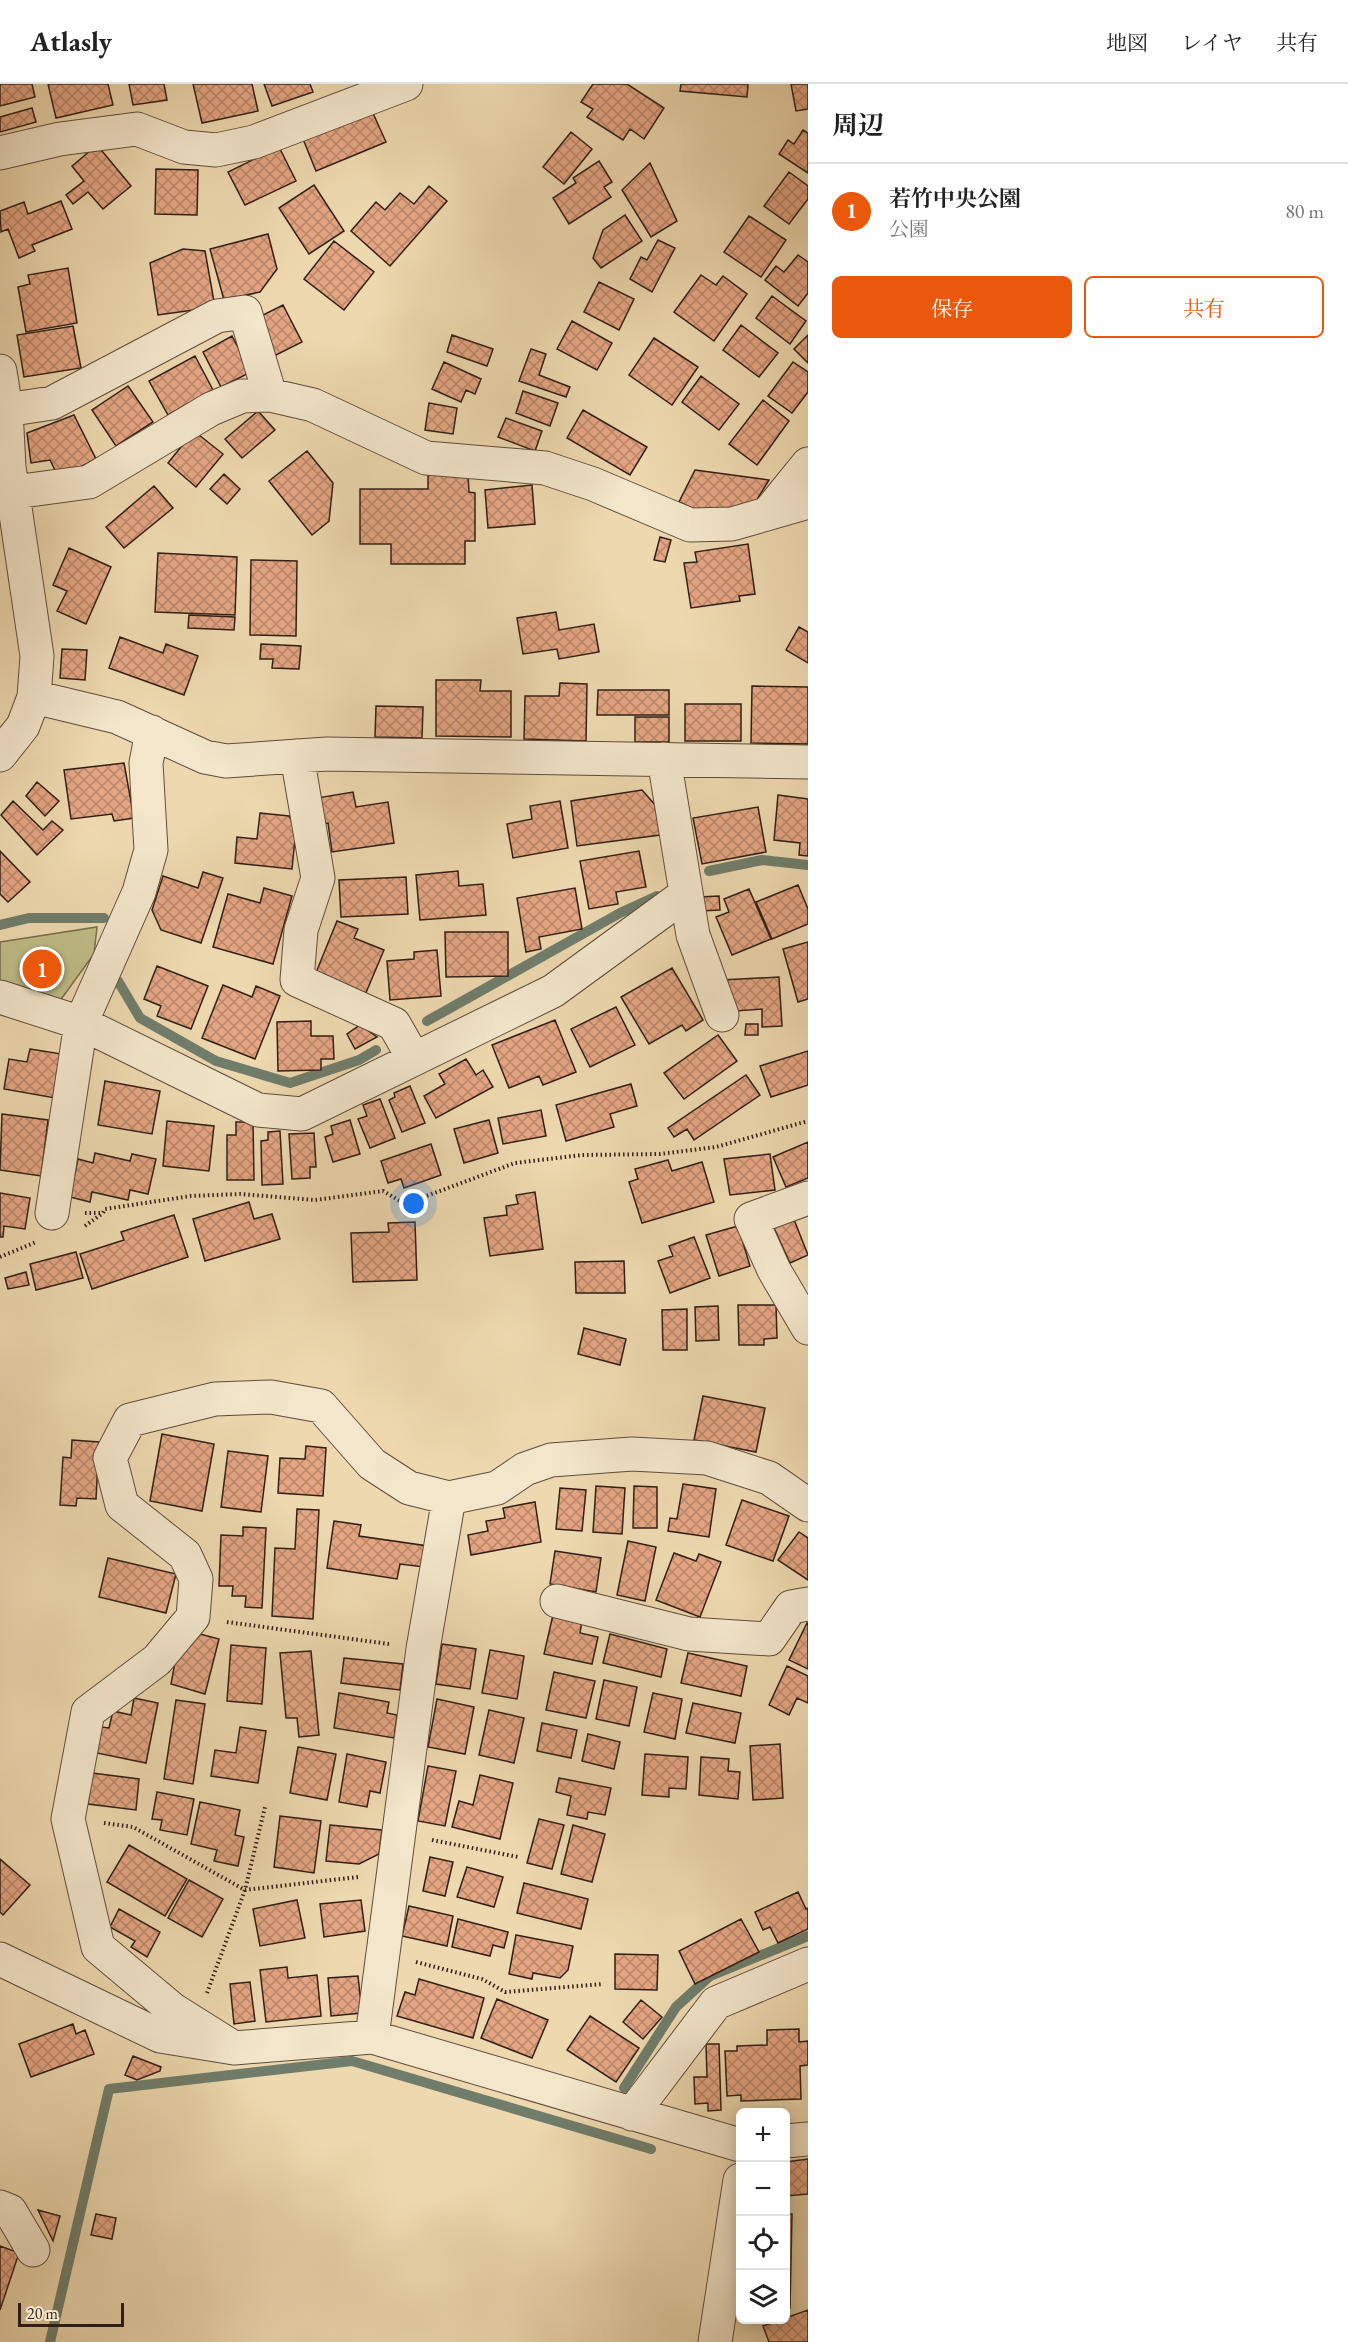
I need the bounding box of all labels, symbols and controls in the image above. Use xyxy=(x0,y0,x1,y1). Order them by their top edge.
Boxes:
text: Atlasly xyxy=(30,23,112,59)
text: 地図 xyxy=(1106,29,1148,56)
text: レイヤ xyxy=(1181,29,1243,56)
text: 共有 xyxy=(1276,29,1318,56)
text: 周辺 xyxy=(832,108,884,142)
text: 若竹中央公園 xyxy=(889,184,1021,213)
text: 1 xyxy=(846,198,857,224)
text: 80 m xyxy=(1285,198,1324,224)
text: 公園 xyxy=(889,216,929,242)
button: 保存 xyxy=(832,276,1072,338)
button: 共有 xyxy=(1084,276,1324,338)
pin: 1 xyxy=(22,946,62,992)
your location xyxy=(399,1189,428,1218)
map controls xyxy=(736,2108,790,2324)
button: + xyxy=(736,2108,790,2162)
button: − xyxy=(736,2162,790,2216)
button: locate xyxy=(736,2216,790,2270)
button: layers xyxy=(736,2270,790,2324)
scale bar xyxy=(18,2300,124,2328)
text: 20 m xyxy=(27,2303,58,2324)

